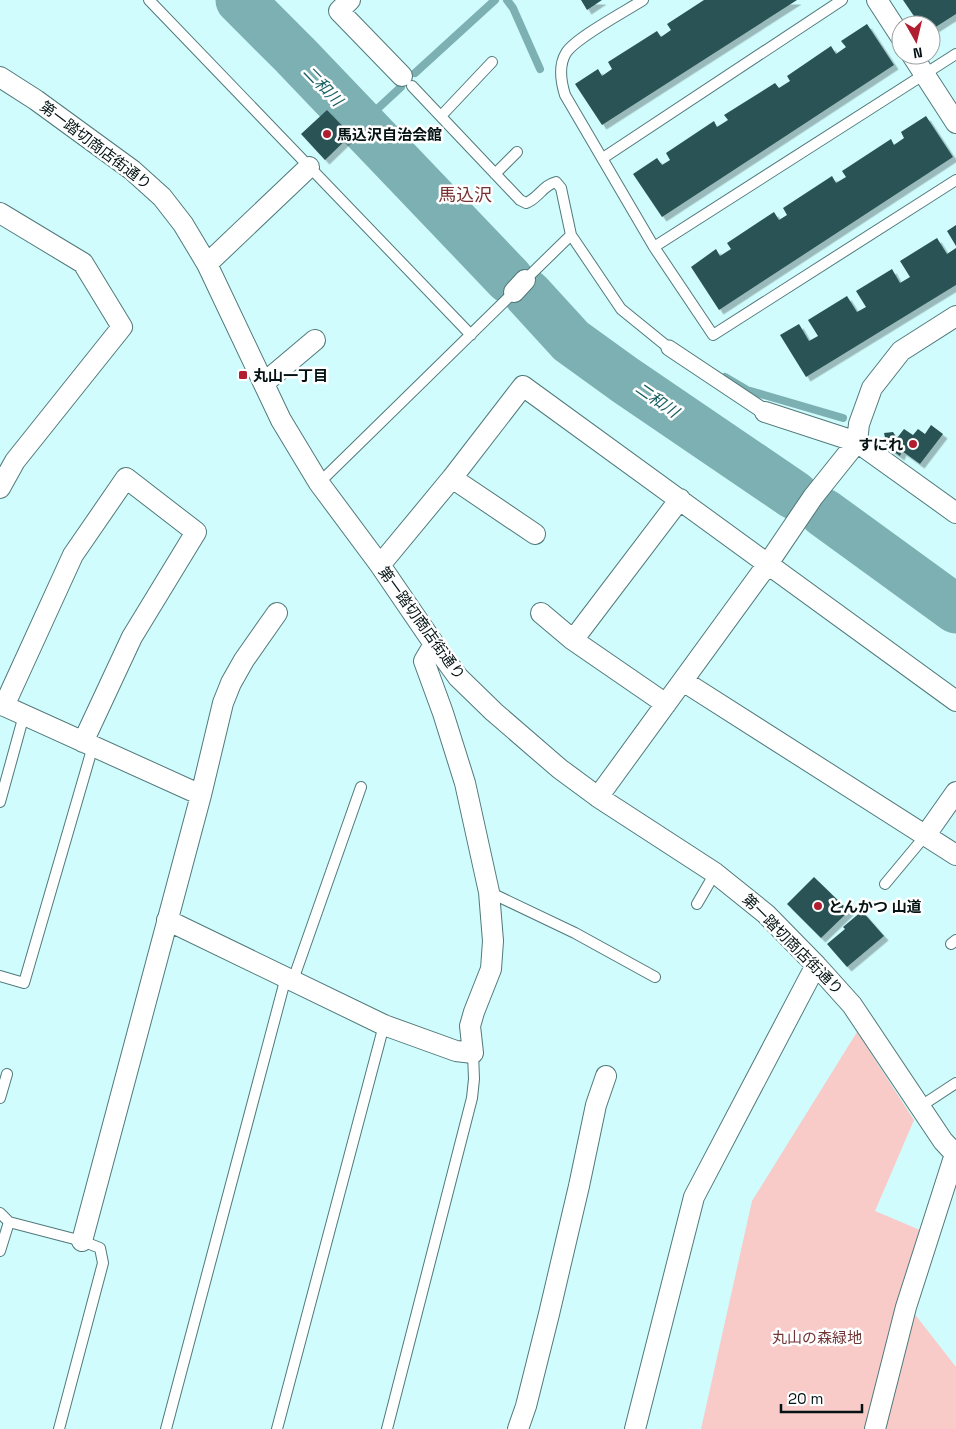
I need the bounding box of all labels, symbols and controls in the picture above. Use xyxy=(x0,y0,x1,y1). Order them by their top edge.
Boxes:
north arrow xyxy=(891,15,941,65)
text: N xyxy=(912,43,924,62)
water label: 二和川 xyxy=(299,61,349,112)
street label: 第一踏切商店街通り xyxy=(36,97,156,193)
place label: 馬込沢自治会館 xyxy=(337,125,442,144)
marker: 馬込沢自治会館 xyxy=(321,128,333,140)
district label: 馬込沢 xyxy=(438,183,492,206)
place label: 丸山一丁目 xyxy=(253,366,328,385)
marker: 丸山一丁目 xyxy=(237,369,249,381)
water label: 二和川 xyxy=(631,378,684,424)
place label: すにれ xyxy=(858,435,903,454)
marker: すにれ xyxy=(907,438,919,450)
street label: 第一踏切商店街通り xyxy=(375,563,469,683)
street label: 第一踏切商店街通り xyxy=(739,890,847,998)
place label: とんかつ 山道 xyxy=(828,897,922,916)
marker: とんかつ 山道 xyxy=(812,900,824,912)
park label: 丸山の森緑地 xyxy=(772,1328,862,1347)
scale bar xyxy=(781,1382,862,1414)
text: 20 m xyxy=(788,1389,823,1408)

